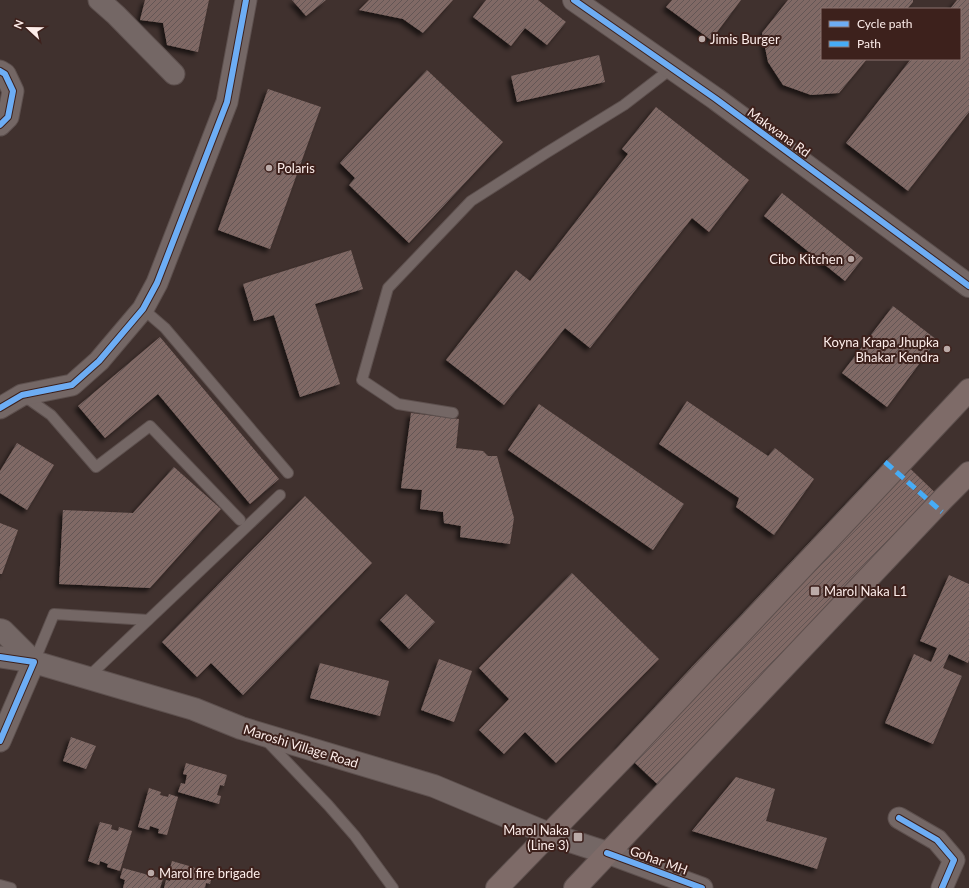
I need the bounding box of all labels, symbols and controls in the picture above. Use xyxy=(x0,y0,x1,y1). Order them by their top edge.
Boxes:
north arrow xyxy=(8,8,48,48)
legend xyxy=(821,8,961,60)
text: Cycle path xyxy=(857,16,912,31)
text: N xyxy=(11,18,26,30)
place label: Jimis Burger xyxy=(710,31,780,47)
marker: Jimis Burger xyxy=(697,34,707,44)
text: Path xyxy=(857,36,881,51)
street label: Makwana Rd xyxy=(744,104,814,160)
place label: Polaris xyxy=(277,160,315,176)
marker: Polaris xyxy=(264,163,274,173)
place label: Cibo Kitchen xyxy=(769,251,843,267)
marker: Cibo Kitchen xyxy=(846,254,856,264)
place label: Koyna Krapa Jhupka Bhakar Kendra xyxy=(823,334,939,365)
marker: Koyna Krapa Jhupka Bhakar Kendra xyxy=(942,344,952,354)
place label: Marol Naka L1 xyxy=(824,583,907,599)
marker: Marol Naka L1 xyxy=(809,585,821,597)
street label: Maroshi Village Road xyxy=(242,721,360,771)
place label: Marol Naka (Line 3) xyxy=(503,822,569,853)
marker: Marol Naka (Line 3) xyxy=(572,831,584,843)
street label: Gohar MH xyxy=(628,842,690,878)
place label: Marol fire brigade xyxy=(159,865,260,881)
marker: Marol fire brigade xyxy=(146,868,156,878)

